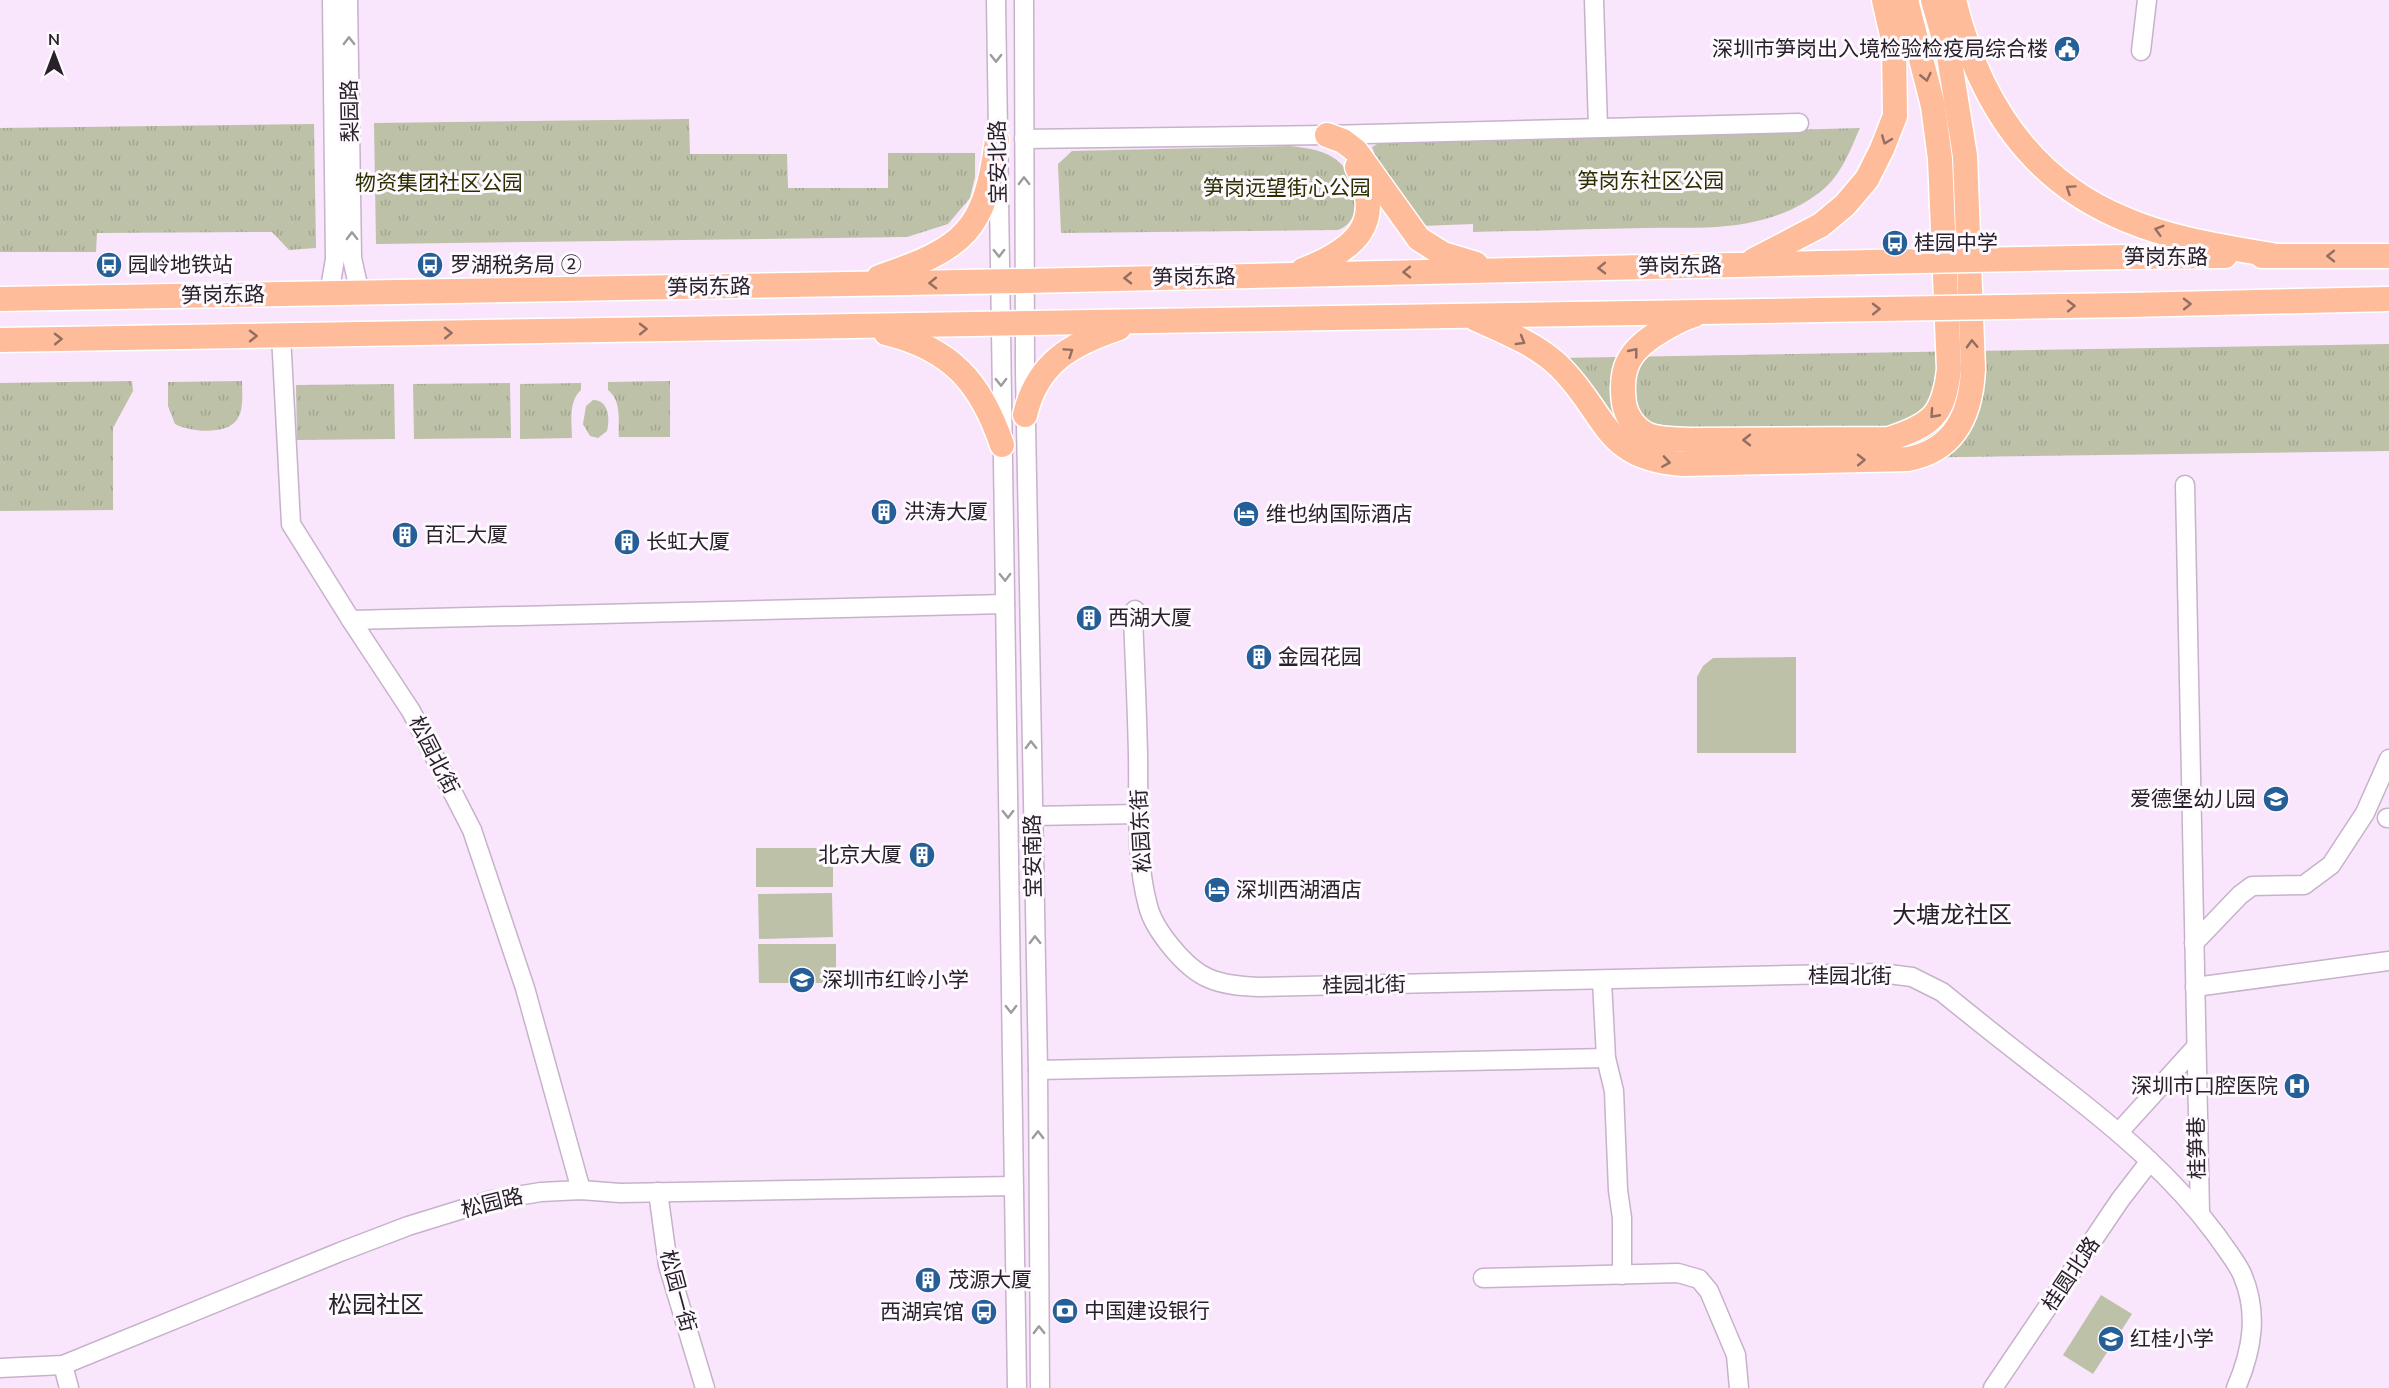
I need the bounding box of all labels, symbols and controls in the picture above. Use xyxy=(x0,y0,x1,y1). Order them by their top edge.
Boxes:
north arrow xyxy=(24,24,84,84)
text: N xyxy=(48,29,60,51)
public building icon: 深圳市笋岗出入境检验检疫局综合楼 xyxy=(2052,34,2082,64)
place label: 深圳市笋岗出入境检验检疫局综合楼 xyxy=(1712,35,2048,63)
one-way arrow xyxy=(343,37,355,46)
one-way arrow xyxy=(990,54,1002,63)
one-way arrow xyxy=(1919,72,1932,82)
street label: 梨园路 xyxy=(335,79,365,143)
street label: 宝安北路 xyxy=(983,120,1013,204)
one-way arrow xyxy=(1881,133,1893,144)
park label: 笋岗东社区公园 xyxy=(1578,167,1725,195)
park label: 物资集团社区公园 xyxy=(355,169,523,197)
park label: 笋岗远望街心公园 xyxy=(1203,174,1371,202)
one-way arrow xyxy=(1018,177,1030,186)
one-way arrow xyxy=(2066,185,2077,196)
one-way arrow xyxy=(2154,225,2165,237)
bus stop icon: 桂园中学 xyxy=(1880,228,1910,258)
place label: 桂园中学 xyxy=(1914,229,1998,257)
one-way arrow xyxy=(346,232,358,241)
street label: 笋岗东路 xyxy=(2124,243,2208,271)
one-way arrow xyxy=(993,249,1005,258)
bus stop icon: 园岭地铁站 xyxy=(94,250,124,280)
bus stop icon: 罗湖税务局 ② xyxy=(415,250,445,280)
one-way arrow xyxy=(2326,250,2335,262)
place label: 园岭地铁站 xyxy=(128,251,233,279)
place label: 罗湖税务局 ② xyxy=(450,251,581,279)
street label: 笋岗东路 xyxy=(1638,251,1722,281)
street label: 笋岗东路 xyxy=(1152,262,1236,292)
one-way arrow xyxy=(1598,262,1607,274)
one-way arrow xyxy=(1403,266,1412,279)
street label: 笋岗东路 xyxy=(667,272,751,302)
one-way arrow xyxy=(1124,272,1133,285)
one-way arrow xyxy=(929,277,938,289)
street label: 笋岗东路 xyxy=(181,280,265,310)
one-way arrow xyxy=(2183,298,2192,310)
one-way arrow xyxy=(2067,300,2076,312)
one-way arrow xyxy=(1872,303,1881,315)
one-way arrow xyxy=(639,323,648,335)
one-way arrow xyxy=(444,326,453,339)
one-way arrow xyxy=(249,330,258,342)
one-way arrow xyxy=(54,333,63,345)
one-way arrow xyxy=(1515,334,1525,346)
one-way arrow xyxy=(1966,339,1979,348)
one-way arrow xyxy=(1062,348,1073,359)
one-way arrow xyxy=(1627,348,1638,359)
one-way arrow xyxy=(995,378,1008,387)
one-way arrow xyxy=(1930,407,1941,418)
one-way arrow xyxy=(1743,434,1752,446)
one-way arrow xyxy=(1856,454,1865,467)
one-way arrow xyxy=(1661,456,1671,468)
building icon: 洪涛大厦 xyxy=(869,497,899,527)
place label: 洪涛大厦 xyxy=(904,498,988,526)
hotel icon: 维也纳国际酒店 xyxy=(1231,499,1261,529)
place label: 维也纳国际酒店 xyxy=(1266,500,1413,528)
building icon: 百汇大厦 xyxy=(390,520,420,550)
place label: 百汇大厦 xyxy=(424,521,508,549)
building icon: 长虹大厦 xyxy=(612,527,642,557)
place label: 长虹大厦 xyxy=(646,528,730,556)
one-way arrow xyxy=(999,573,1011,582)
building icon: 西湖大厦 xyxy=(1074,603,1104,633)
place label: 西湖大厦 xyxy=(1108,604,1192,632)
building icon: 金园花园 xyxy=(1244,642,1274,672)
place label: 金园花园 xyxy=(1278,643,1362,671)
street label: 松园北街 xyxy=(402,711,466,799)
one-way arrow xyxy=(1025,740,1037,749)
school or university icon: 爱德堡幼儿园 xyxy=(2261,784,2291,814)
place label: 爱德堡幼儿园 xyxy=(2130,785,2256,813)
street label: 松园东街 xyxy=(1125,788,1157,874)
one-way arrow xyxy=(1002,810,1014,819)
street label: 宝安南路 xyxy=(1018,814,1048,898)
building icon: 北京大厦 xyxy=(907,840,937,870)
place label: 北京大厦 xyxy=(818,841,902,869)
hotel icon: 深圳西湖酒店 xyxy=(1202,875,1232,905)
place label: 深圳西湖酒店 xyxy=(1236,876,1362,904)
district label: 大塘龙社区 xyxy=(1892,899,2012,931)
one-way arrow xyxy=(1029,935,1041,944)
street label: 桂园北街 xyxy=(1808,962,1892,990)
school or university icon: 深圳市红岭小学 xyxy=(787,965,817,995)
place label: 深圳市红岭小学 xyxy=(822,966,969,994)
street label: 桂园北街 xyxy=(1322,970,1406,1000)
one-way arrow xyxy=(1005,1005,1017,1014)
hospital icon: 深圳市口腔医院 xyxy=(2282,1071,2312,1101)
place label: 深圳市口腔医院 xyxy=(2131,1072,2278,1100)
street label: 桂笋巷 xyxy=(2182,1116,2212,1180)
one-way arrow xyxy=(1032,1130,1044,1139)
street label: 松园路 xyxy=(458,1182,526,1224)
street label: 桂圆北路 xyxy=(2036,1231,2106,1317)
street label: 松园一街 xyxy=(654,1247,702,1335)
building icon: 茂源大厦 xyxy=(913,1265,943,1295)
place label: 茂源大厦 xyxy=(948,1266,1032,1294)
district label: 松园社区 xyxy=(328,1289,424,1321)
bank icon: 中国建设银行 xyxy=(1050,1296,1080,1326)
bus stop icon: 西湖宾馆 xyxy=(969,1297,999,1327)
place label: 中国建设银行 xyxy=(1084,1297,1210,1325)
place label: 西湖宾馆 xyxy=(880,1298,964,1326)
school or university icon: 红桂小学 xyxy=(2096,1324,2126,1354)
one-way arrow xyxy=(1033,1325,1045,1334)
place label: 红桂小学 xyxy=(2130,1325,2214,1353)

